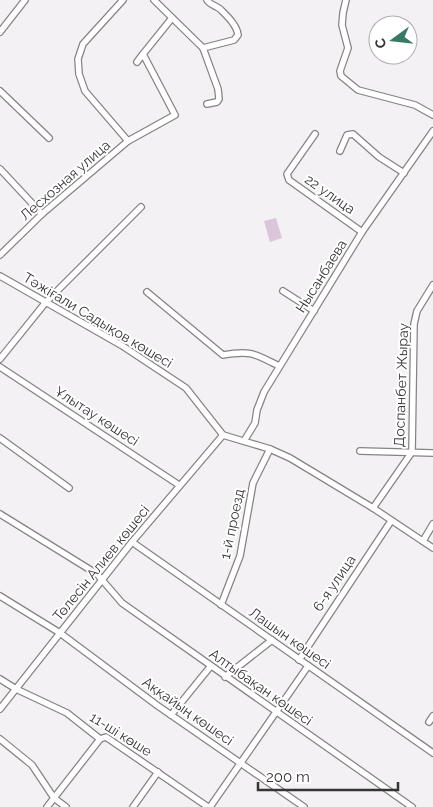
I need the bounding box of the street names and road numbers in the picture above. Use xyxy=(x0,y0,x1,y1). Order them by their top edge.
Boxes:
street label: Лесхозная улица xyxy=(17,137,113,223)
street label: 22 улица xyxy=(302,171,358,217)
street label: Нысанбаева xyxy=(292,237,350,315)
street label: Тәжіғали Садықов көшесі xyxy=(20,269,176,371)
street label: Доспанбет Жырау xyxy=(391,322,411,447)
street label: Ұлытау көшесi xyxy=(52,383,142,449)
street label: 1-й проезд xyxy=(217,487,247,561)
street label: Төлесін Алиев көшесі xyxy=(50,502,152,624)
street label: 6-я улица xyxy=(309,552,359,614)
street label: Лашын көшесі xyxy=(246,604,334,672)
street label: Алтыбақан көшесі xyxy=(206,645,316,729)
street label: Аққайың көшесі xyxy=(139,674,237,748)
street label: 11-ші көше xyxy=(87,709,155,759)

